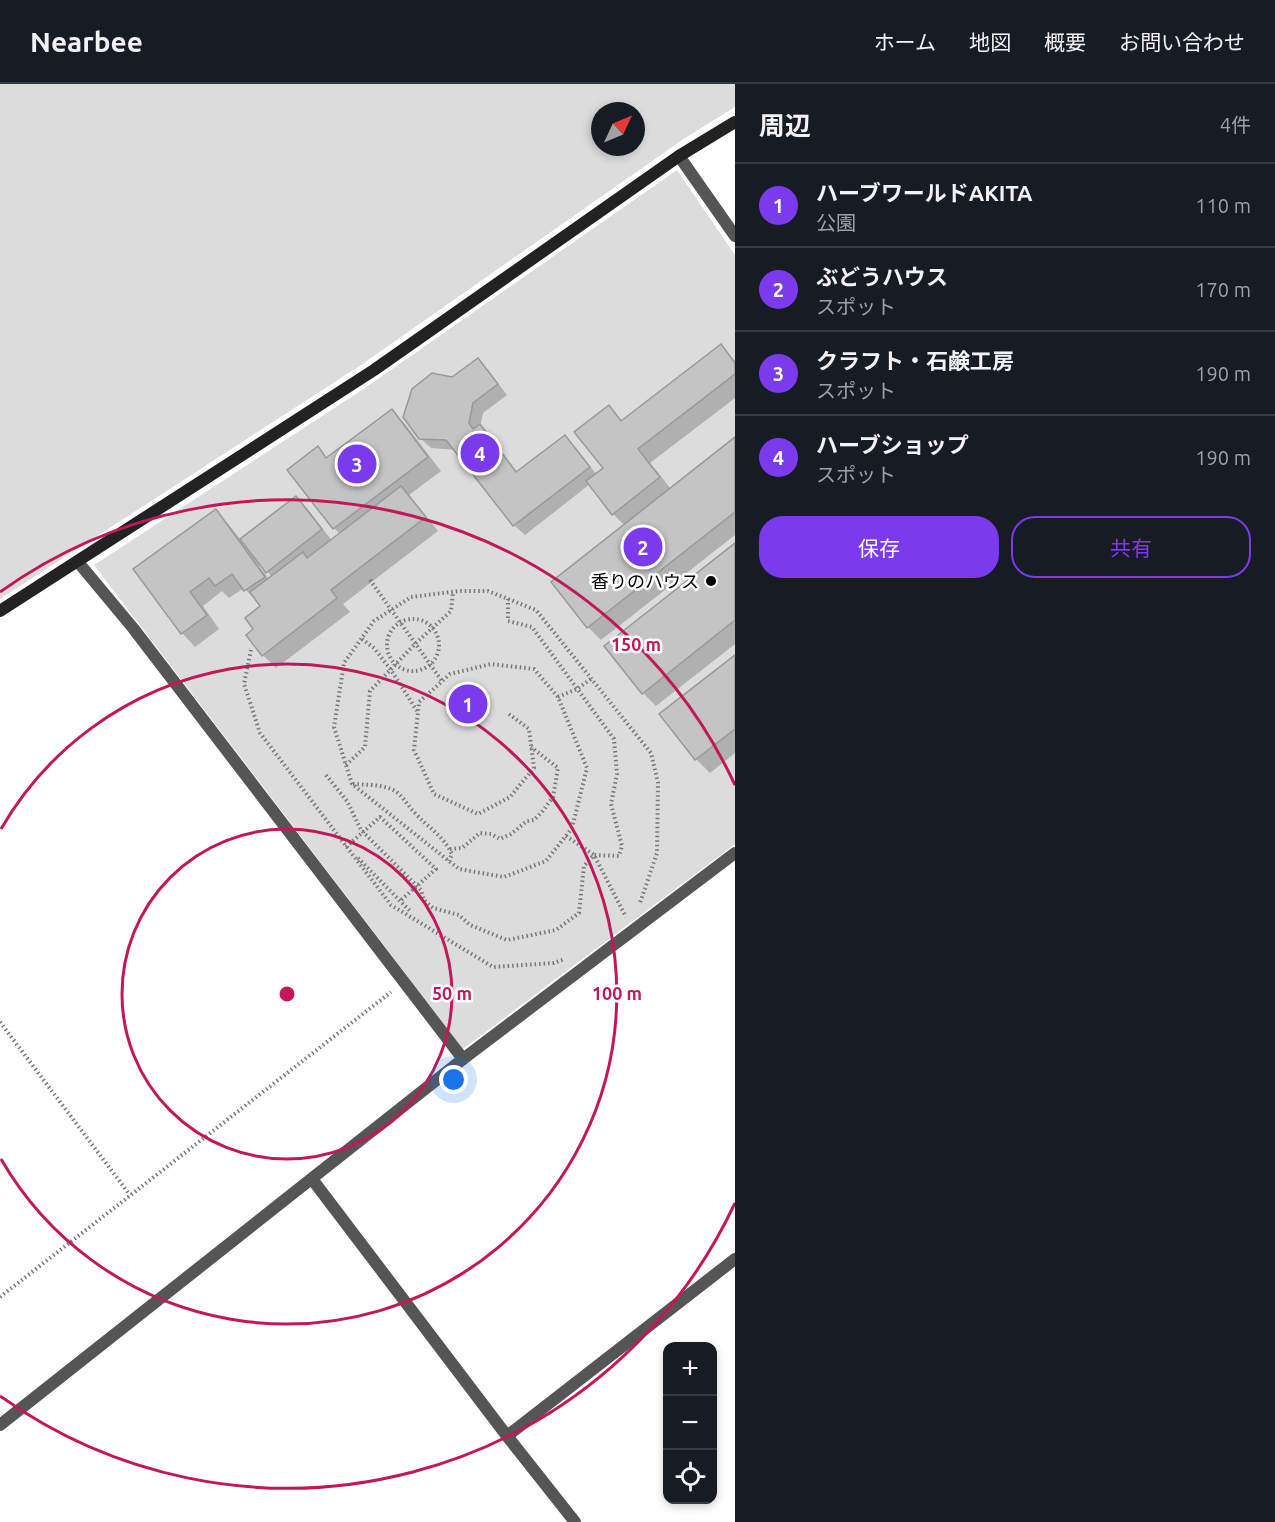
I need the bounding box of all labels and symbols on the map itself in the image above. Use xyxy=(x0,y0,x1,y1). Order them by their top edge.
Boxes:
north arrow xyxy=(591,102,645,156)
pin: 4 xyxy=(460,430,500,476)
pin: 3 xyxy=(338,442,376,487)
pin: 2 xyxy=(624,524,662,570)
place label: 香りのハウス xyxy=(591,571,699,591)
marker: 香りのハウス xyxy=(704,574,718,588)
text: 150 m xyxy=(611,634,661,654)
pin: 1 xyxy=(448,682,488,726)
text: 50 m xyxy=(432,983,472,1003)
text: 100 m xyxy=(592,983,642,1003)
centre of rings xyxy=(277,984,297,1004)
your location xyxy=(439,1065,468,1094)

